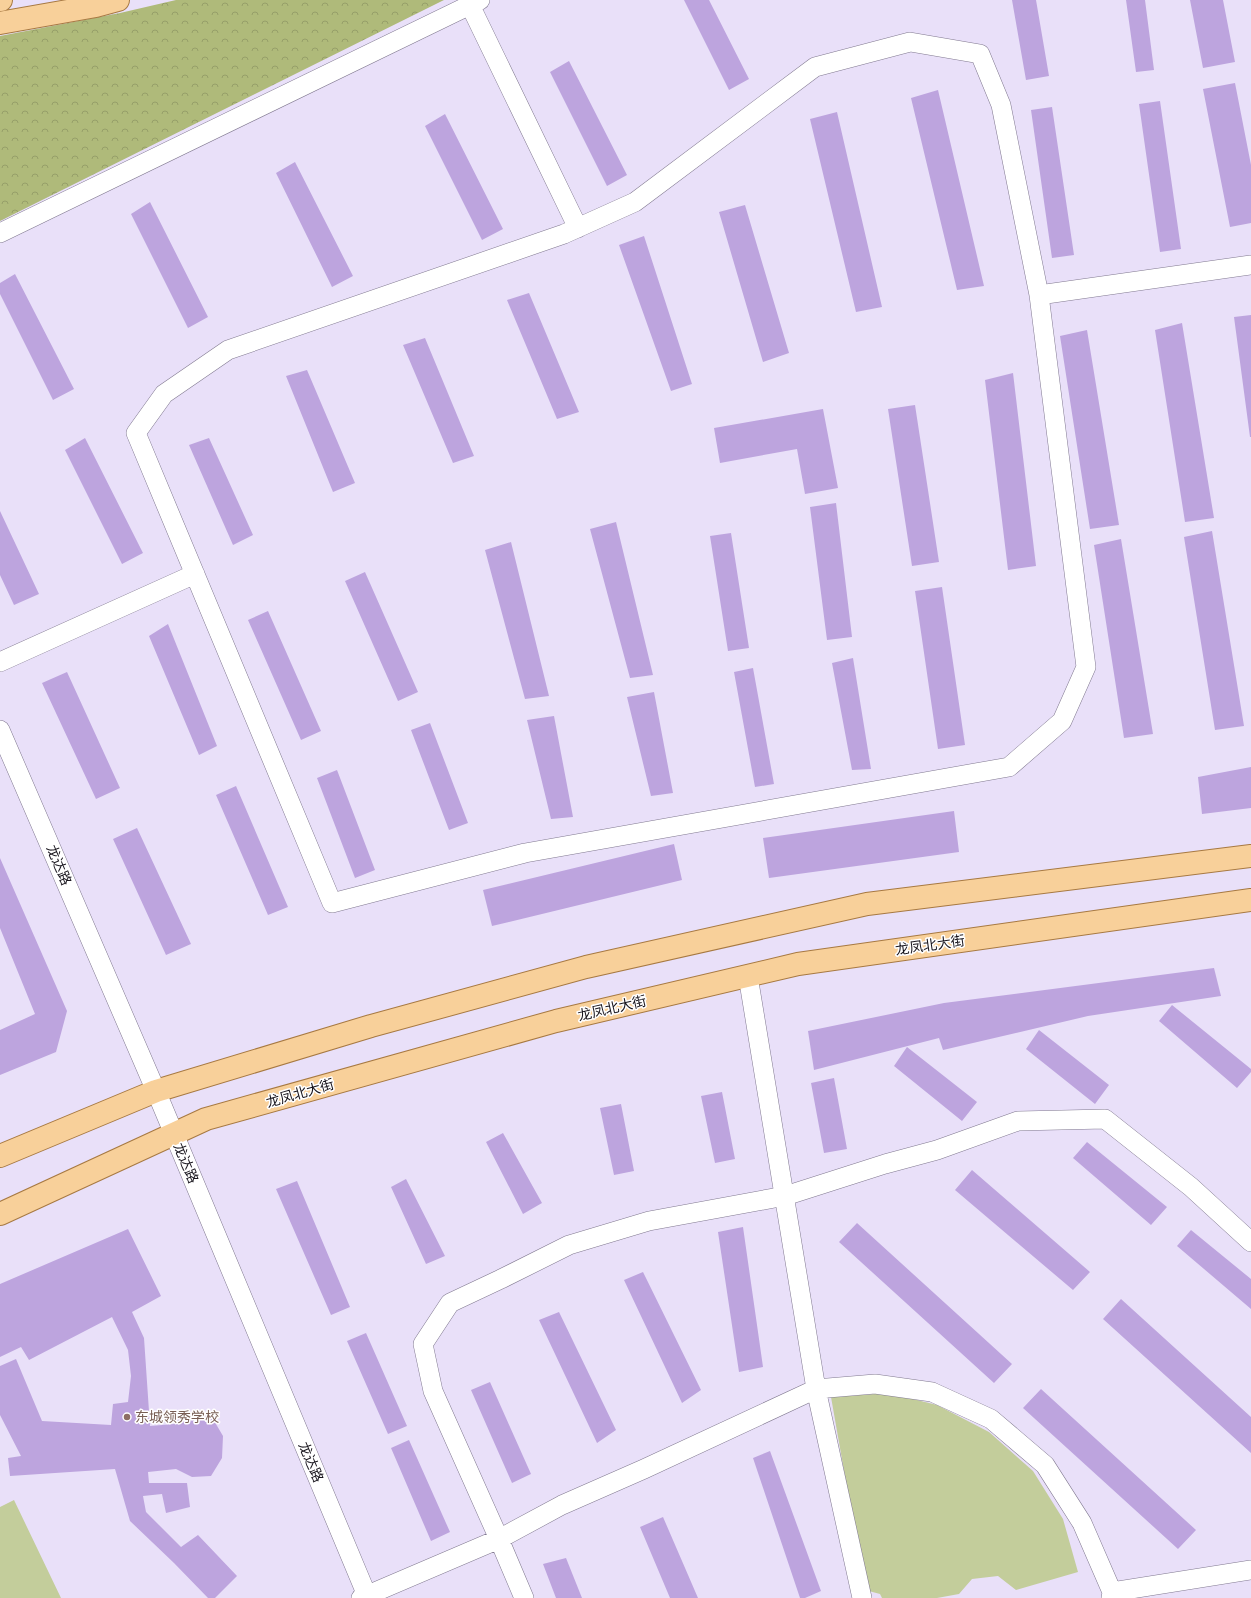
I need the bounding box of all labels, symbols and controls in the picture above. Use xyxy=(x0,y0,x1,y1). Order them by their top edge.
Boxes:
street label: 龙达路 xyxy=(43,843,75,888)
street label: 龙凤北大街 xyxy=(894,932,966,959)
street label: 龙凤北大街 xyxy=(576,992,648,1025)
street label: 龙凤北大街 xyxy=(264,1076,336,1111)
street label: 龙达路 xyxy=(170,1141,202,1186)
place label: 东城领秀学校 xyxy=(135,1409,219,1426)
marker: 东城领秀学校 xyxy=(122,1412,132,1422)
street label: 龙达路 xyxy=(295,1440,327,1485)

